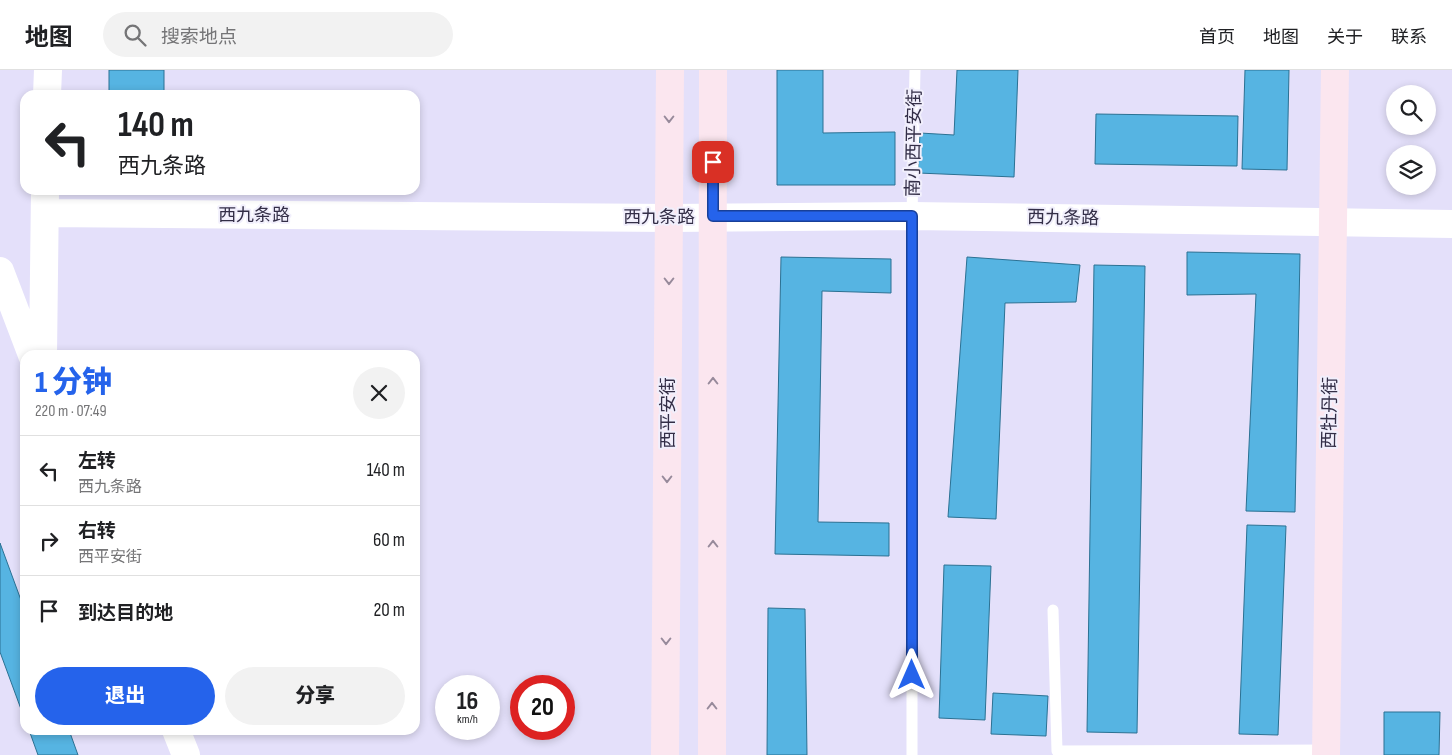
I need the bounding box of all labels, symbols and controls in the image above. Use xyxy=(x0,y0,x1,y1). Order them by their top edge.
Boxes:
search box xyxy=(103,12,453,57)
icon: search xyxy=(121,21,149,49)
text: 地图 xyxy=(25,23,73,52)
text: 搜索地点 xyxy=(161,26,237,49)
text: 首页 xyxy=(1199,27,1235,48)
text: 地图 xyxy=(1263,27,1299,48)
text: 关于 xyxy=(1327,27,1363,48)
text: 联系 xyxy=(1391,27,1427,48)
map controls xyxy=(1386,85,1436,195)
button: search xyxy=(1386,85,1436,135)
street label: 南小西平安街 xyxy=(903,89,925,197)
text: 140 m xyxy=(118,104,194,147)
icon: left xyxy=(35,110,100,175)
one-way arrow xyxy=(664,115,674,123)
pin xyxy=(692,141,734,183)
button: layers xyxy=(1386,145,1436,195)
icon: arrive xyxy=(699,148,727,176)
text: 西九条路 xyxy=(118,153,206,180)
street label: 西九条路 xyxy=(218,205,290,226)
street label: 西九条路 xyxy=(623,207,695,228)
street label: 西九条路 xyxy=(1027,207,1099,229)
one-way arrow xyxy=(664,278,674,285)
text: 1 分钟 xyxy=(35,365,112,401)
button: close xyxy=(353,367,405,419)
street label: 西平安街 xyxy=(658,377,679,449)
one-way arrow xyxy=(708,377,718,385)
street label: 西牡丹街 xyxy=(1319,377,1341,449)
text: 220 m · 07:49 xyxy=(35,402,107,421)
text: 左转 xyxy=(78,450,116,473)
icon: left xyxy=(35,457,63,485)
text: 140 m xyxy=(367,459,405,482)
one-way arrow xyxy=(662,475,672,483)
text: 西九条路 xyxy=(78,478,142,497)
text: 右转 xyxy=(78,520,116,543)
icon: right xyxy=(35,527,63,555)
text: 60 m xyxy=(373,529,405,552)
one-way arrow xyxy=(708,540,718,548)
text: 西平安街 xyxy=(78,548,142,567)
icon: arrive xyxy=(35,597,63,625)
text: 20 m xyxy=(373,599,405,622)
text: 到达目的地 xyxy=(78,602,173,625)
one-way arrow xyxy=(661,638,671,645)
position arrow xyxy=(885,648,937,700)
button: 退出 xyxy=(35,667,215,725)
button: 分享 xyxy=(225,667,405,725)
speed limit sign: 20 xyxy=(510,675,575,740)
text: 16 xyxy=(457,686,478,717)
one-way arrow xyxy=(707,702,717,710)
text: km/h xyxy=(457,712,478,727)

